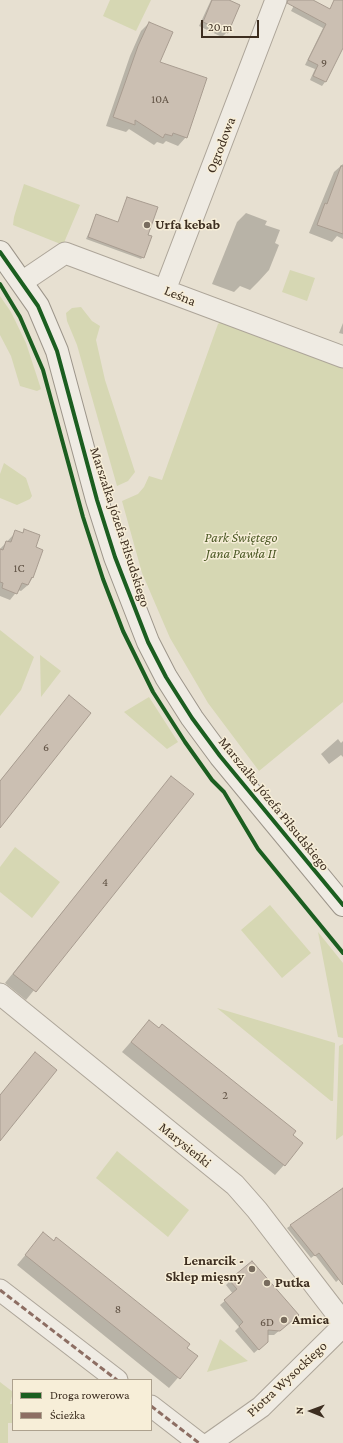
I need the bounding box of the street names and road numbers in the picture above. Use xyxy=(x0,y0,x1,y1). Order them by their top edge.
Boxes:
street label: Ogrodowa xyxy=(203,115,239,175)
street label: Leśna xyxy=(162,282,198,310)
street label: Marszałka Józefa Piłsudskiego xyxy=(86,445,154,609)
street label: Marszałka Józefa Piłsudskiego xyxy=(215,734,333,874)
street label: Marysieńki xyxy=(155,1119,215,1171)
street label: Piotra Wysockiego xyxy=(243,1338,331,1420)

